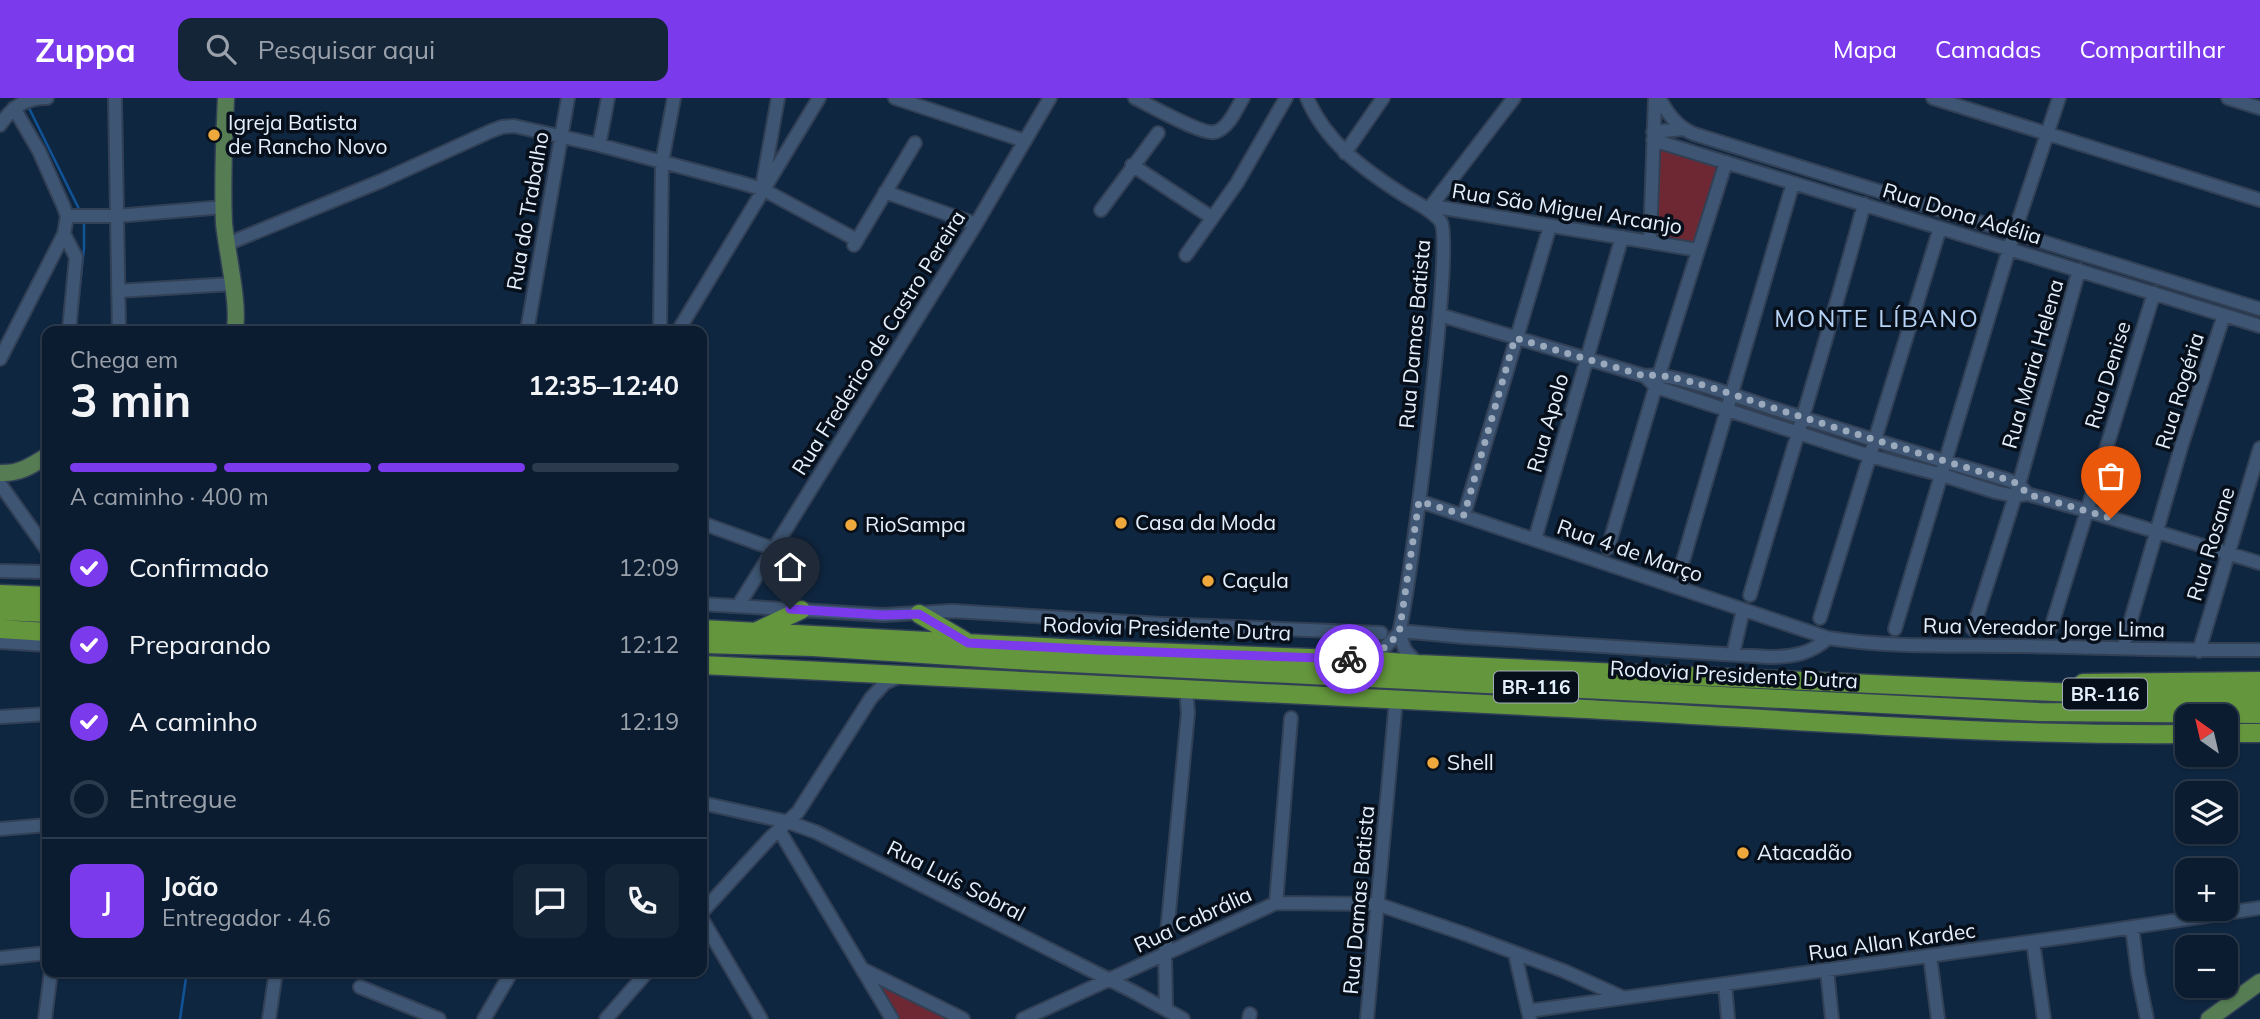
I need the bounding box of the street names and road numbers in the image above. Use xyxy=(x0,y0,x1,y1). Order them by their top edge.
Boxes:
street label: Rua do Trabalho xyxy=(500,130,554,292)
street label: Rua São Miguel Arcanjo xyxy=(1450,177,1684,239)
street label: Rua Dona Adélia xyxy=(1880,177,2045,250)
street label: Rua Frederico de Castro Pereira xyxy=(786,205,971,480)
street label: Rua Damas Batista xyxy=(1393,238,1435,429)
street label: Rua Maria Helena xyxy=(1995,276,2069,451)
street label: Rua Denise xyxy=(2078,318,2136,432)
street label: Rua Rogéria xyxy=(2149,329,2209,452)
street label: Rua Apolo xyxy=(1521,370,1574,475)
street label: Rua Rosane xyxy=(2180,484,2240,604)
street label: Rua 4 de Março xyxy=(1554,513,1707,587)
street label: Rodovia Presidente Dutra xyxy=(1042,611,1292,645)
street label: Rua Vereador Jorge Lima xyxy=(1923,612,2165,642)
street label: Rodovia Presidente Dutra xyxy=(1609,655,1859,693)
road number: BR-116 xyxy=(1494,672,1578,702)
road number: BR-116 xyxy=(2063,678,2147,709)
street label: Rua Damas Batista xyxy=(1337,804,1379,995)
street label: Rua Luís Sobral xyxy=(883,834,1030,926)
street label: Rua Cabrália xyxy=(1130,881,1256,958)
street label: Rua Allan Kardec xyxy=(1807,916,1977,966)

